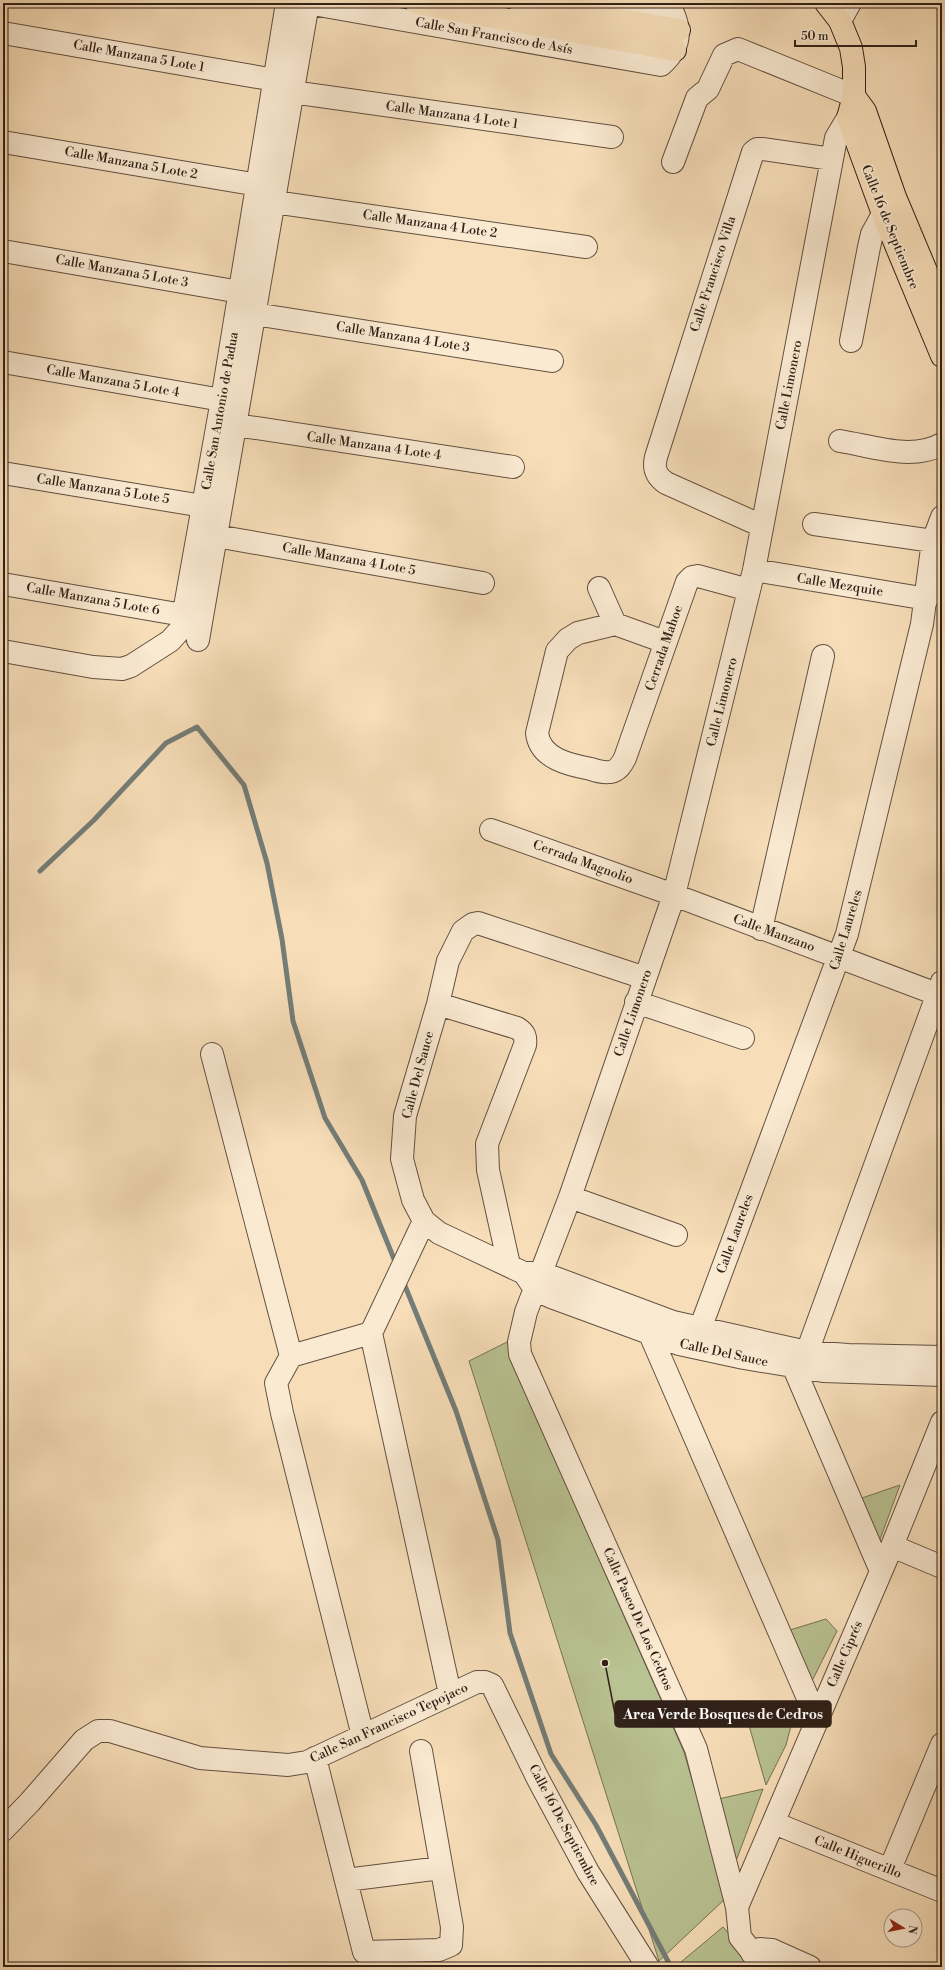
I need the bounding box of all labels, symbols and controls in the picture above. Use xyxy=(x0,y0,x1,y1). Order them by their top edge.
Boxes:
street label: Calle San Francisco de Asís xyxy=(414,14,574,58)
scale bar xyxy=(795,22,916,48)
text: 50 m xyxy=(801,29,829,44)
street label: Calle Manzana 5 Lote 1 xyxy=(72,37,206,76)
street label: Calle Manzana 4 Lote 1 xyxy=(385,98,520,132)
street label: Calle Manzana 5 Lote 2 xyxy=(63,143,199,183)
street label: Calle 16 de Septiembre xyxy=(858,163,922,292)
street label: Calle Manzana 4 Lote 2 xyxy=(362,207,498,241)
street label: Calle Francisco Villa xyxy=(687,214,739,334)
street label: Calle Manzana 5 Lote 3 xyxy=(54,251,190,291)
street label: Calle Manzana 4 Lote 3 xyxy=(335,319,471,355)
street label: Calle San Antonio de Padua xyxy=(198,330,242,491)
street label: Calle Limonero xyxy=(772,339,806,431)
street label: Calle Manzana 5 Lote 4 xyxy=(45,361,181,401)
street label: Calle Manzana 4 Lote 4 xyxy=(306,429,443,463)
street label: Calle Manzana 5 Lote 5 xyxy=(35,471,171,507)
street label: Calle Manzana 4 Lote 5 xyxy=(281,539,417,579)
street label: Calle Mezquite xyxy=(796,570,885,600)
street label: Calle Manzana 5 Lote 6 xyxy=(25,579,161,619)
street label: Cerrada Mahoe xyxy=(642,603,686,693)
street label: Calle Limonero xyxy=(703,656,741,748)
street label: Cerrada Magnolio xyxy=(531,836,635,888)
street label: Calle Laureles xyxy=(826,888,866,972)
street label: Calle Manzano xyxy=(731,911,817,955)
street label: Calle Limonero xyxy=(611,967,655,1059)
street label: Calle Del Sauce xyxy=(399,1029,438,1121)
street label: Calle Laureles xyxy=(713,1192,757,1276)
street label: Calle Del Sauce xyxy=(678,1336,770,1370)
street label: Calle Paseo De Los Cedros xyxy=(599,1545,677,1693)
street label: Calle Ciprés xyxy=(824,1618,866,1690)
street label: Calle San Francisco Tepojaco xyxy=(307,1679,471,1767)
callout: Area Verde Bosques de Cedros xyxy=(615,1701,831,1727)
text: Area Verde Bosques de Cedros xyxy=(622,1706,823,1724)
street label: Calle 16 De Septiembre xyxy=(525,1761,603,1889)
street label: Calle Higuerillo xyxy=(812,1832,904,1882)
north arrow xyxy=(883,1908,923,1948)
text: N xyxy=(904,1924,920,1935)

